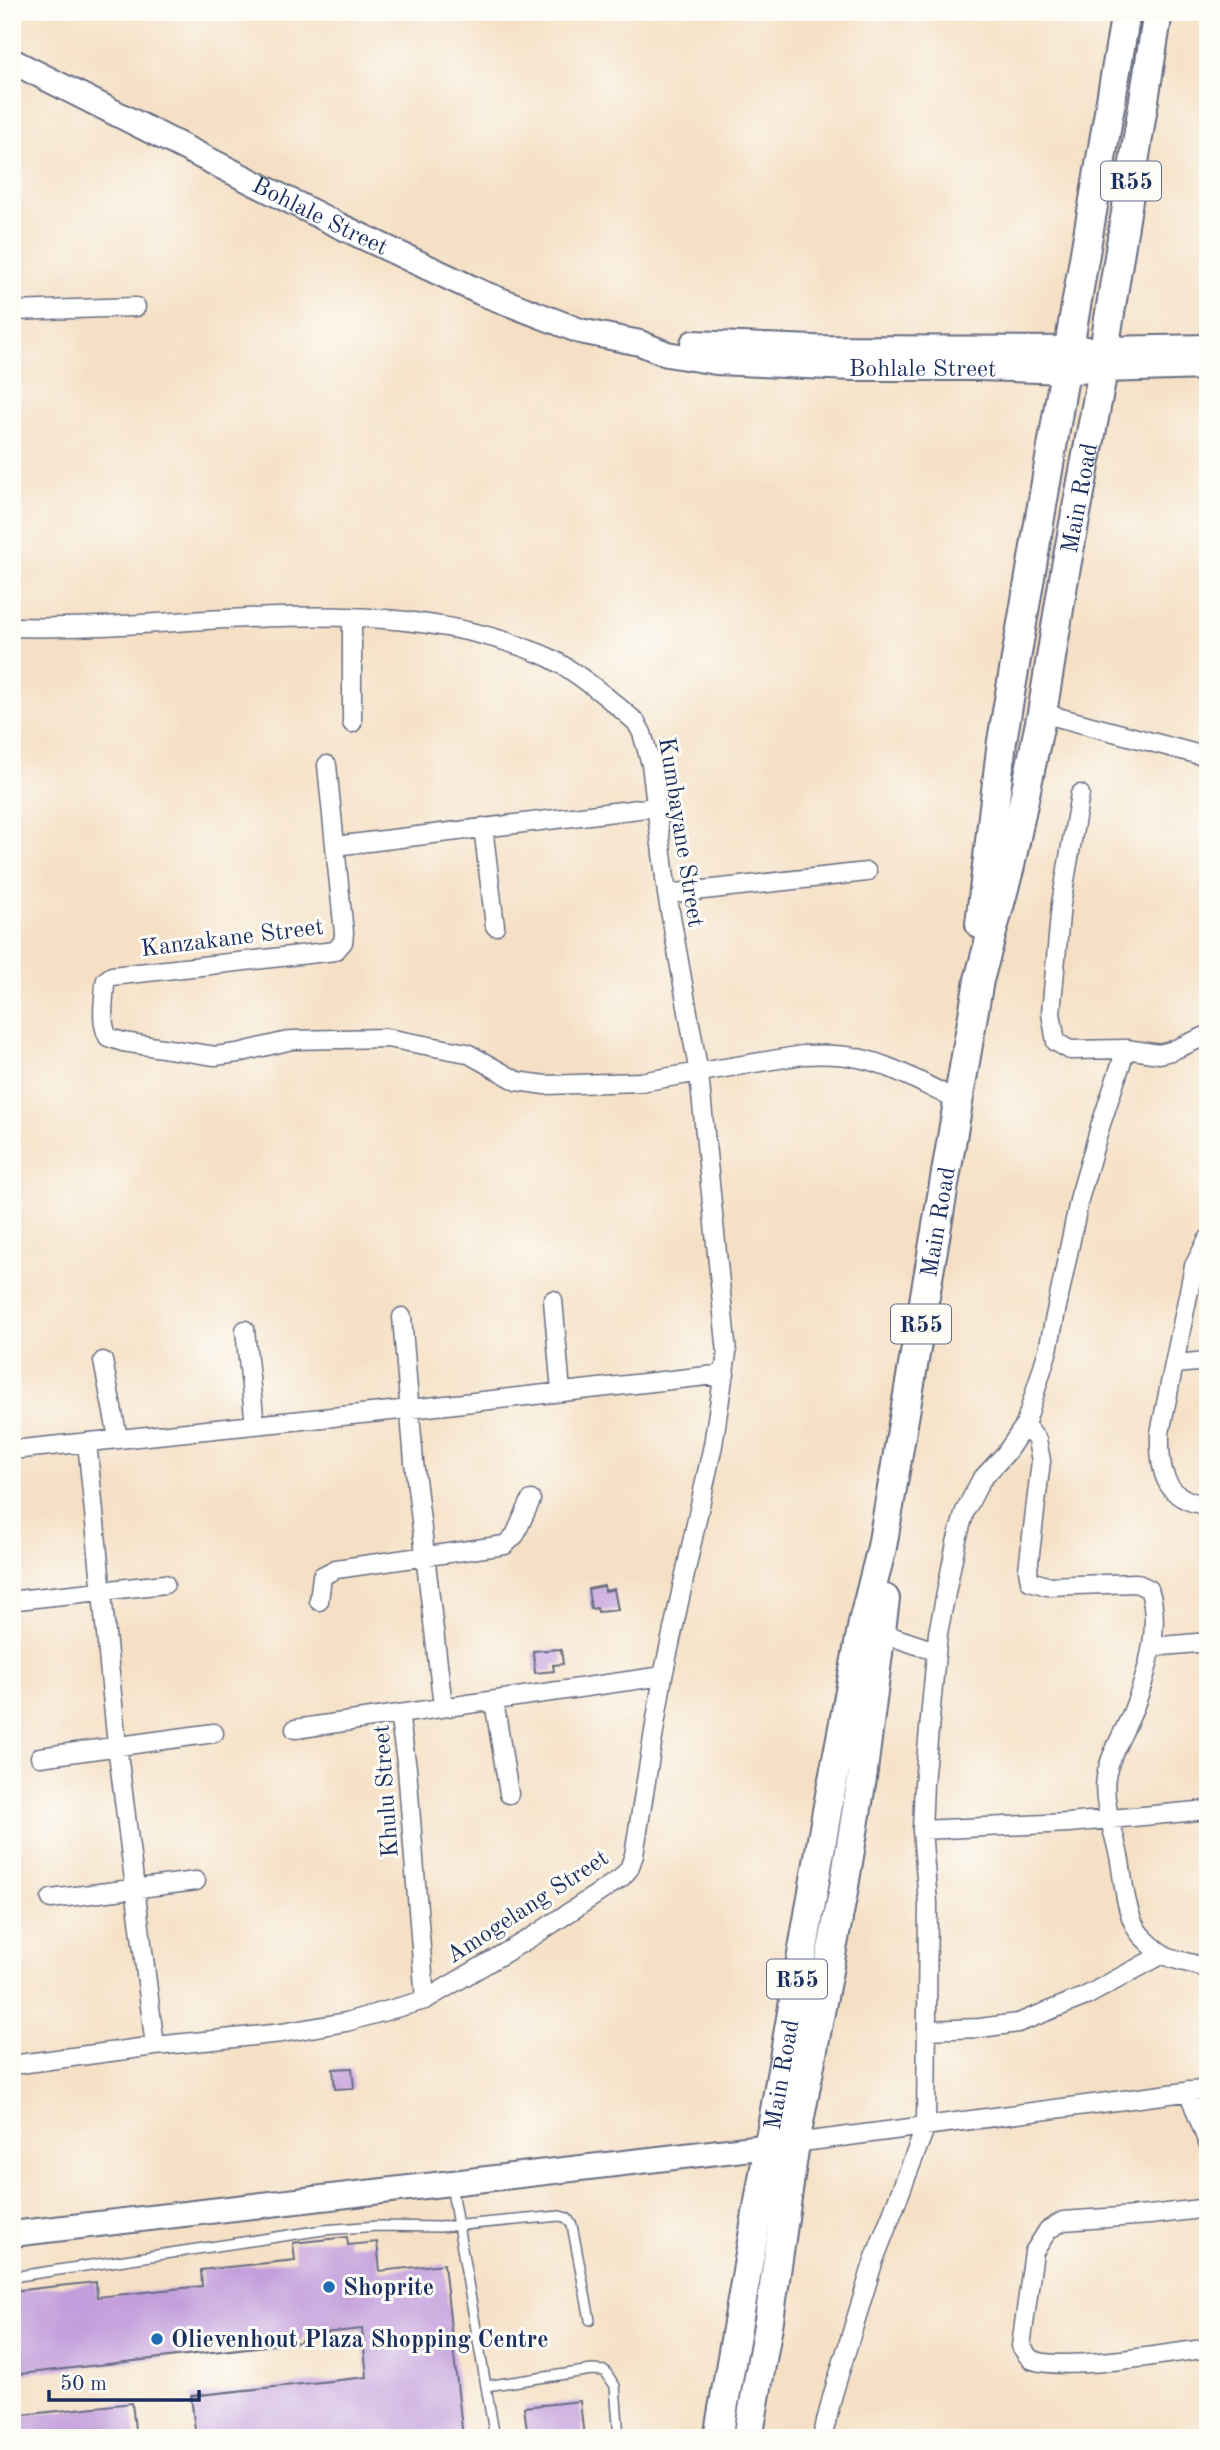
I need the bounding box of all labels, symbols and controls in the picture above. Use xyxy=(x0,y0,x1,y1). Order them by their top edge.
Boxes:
road number: R55 xyxy=(1101,162,1161,200)
street label: Bohlale Street xyxy=(248,174,391,261)
street label: Bohlale Street xyxy=(849,358,997,383)
street label: Main Road xyxy=(1059,441,1103,555)
street label: Kumbayane Street xyxy=(653,736,707,929)
street label: Kanzakane Street xyxy=(139,916,325,962)
street label: Main Road xyxy=(918,1165,961,1279)
road number: R55 xyxy=(891,1304,951,1344)
street label: Khulu Street xyxy=(370,1723,404,1858)
street label: Amogelang Street xyxy=(443,1846,613,1969)
road number: R55 xyxy=(767,1960,827,1998)
street label: Main Road xyxy=(762,2018,805,2132)
place label: Shoprite xyxy=(343,2277,434,2301)
marker: Shoprite xyxy=(321,2279,337,2295)
place label: Olievenhout Plaza Shopping Centre xyxy=(171,2329,549,2353)
marker: Olievenhout Plaza Shopping Centre xyxy=(149,2331,165,2347)
scale bar xyxy=(49,2359,200,2403)
text: 50 m xyxy=(60,2374,107,2395)

